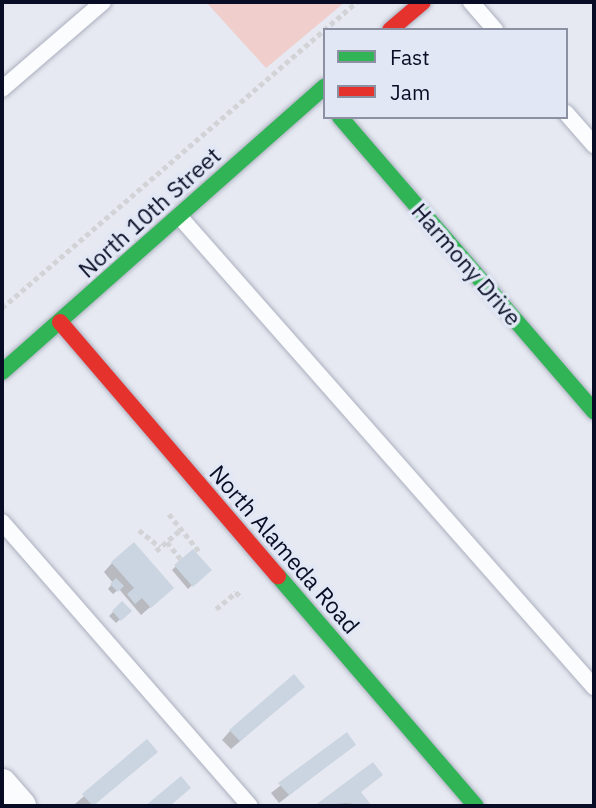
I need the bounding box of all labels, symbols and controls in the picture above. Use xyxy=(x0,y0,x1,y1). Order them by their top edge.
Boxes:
legend xyxy=(323,28,568,119)
text: Fast xyxy=(390,43,430,71)
text: Jam xyxy=(390,78,430,106)
street label: North 10th Street xyxy=(72,141,226,283)
street label: Harmony Drive xyxy=(406,197,528,331)
street label: North Alameda Road xyxy=(204,459,366,639)

